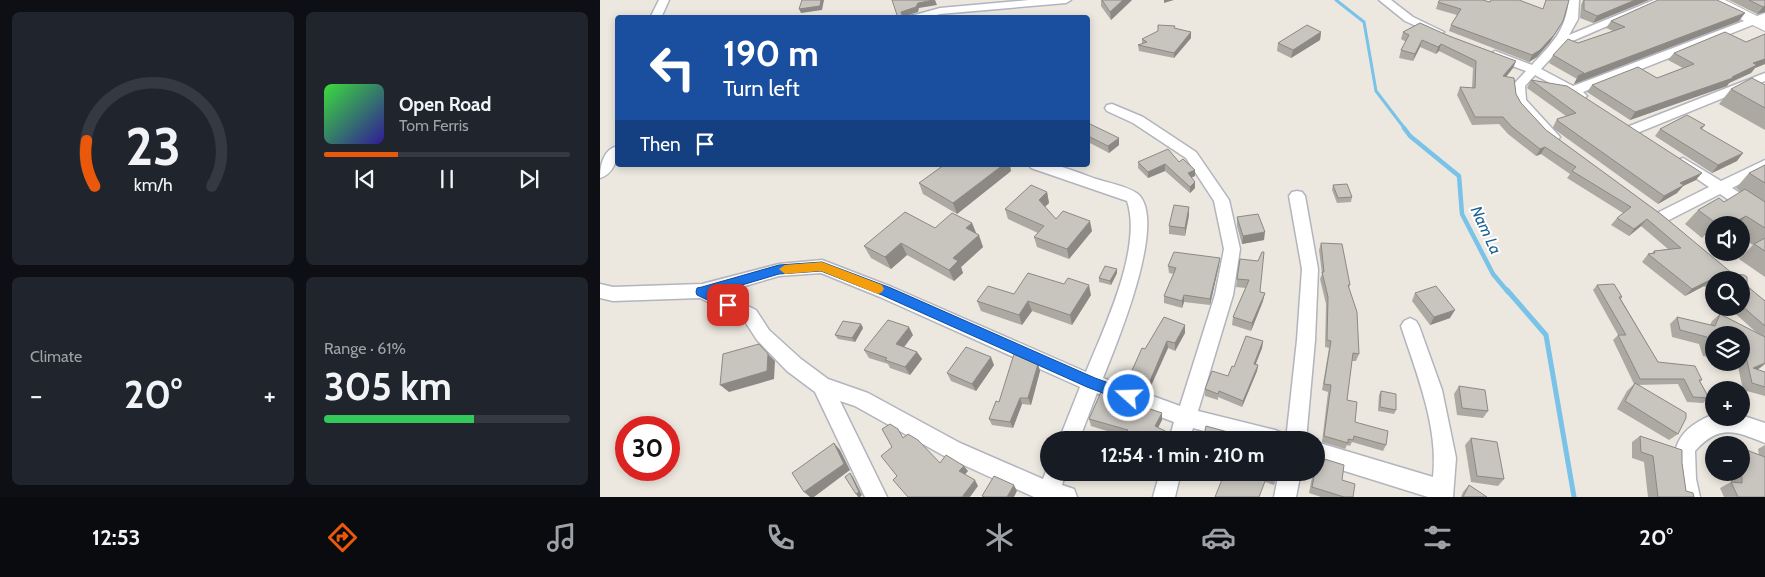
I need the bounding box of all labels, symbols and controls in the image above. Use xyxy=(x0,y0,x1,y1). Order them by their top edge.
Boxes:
text: 190 m xyxy=(723,32,819,75)
icon: left xyxy=(640,35,705,100)
text: Turn left xyxy=(723,75,800,102)
text: Open Road xyxy=(399,93,491,116)
text: 23 xyxy=(125,115,181,178)
text: Tom Ferris xyxy=(399,116,469,135)
icon: arrive xyxy=(691,130,719,158)
text: Then xyxy=(640,133,681,156)
icon: previous xyxy=(351,165,379,193)
icon: pause xyxy=(433,165,461,193)
icon: next xyxy=(515,165,543,193)
text: km/h xyxy=(133,174,173,195)
water label: Nam La xyxy=(1467,203,1505,257)
map controls xyxy=(1705,216,1750,481)
button: sound xyxy=(1705,216,1750,261)
button: search xyxy=(1705,271,1750,316)
pin xyxy=(707,284,749,326)
icon: arrive xyxy=(714,291,742,319)
button: layers xyxy=(1705,326,1750,371)
text: Range · 61% xyxy=(324,339,406,358)
text: Climate xyxy=(30,347,82,366)
text: 305 km xyxy=(324,363,452,410)
position arrow xyxy=(1102,369,1154,421)
text: 20° xyxy=(124,371,182,418)
text: − xyxy=(30,378,42,412)
text: + xyxy=(264,378,276,412)
button: + xyxy=(1705,381,1750,426)
speed limit sign: 30 xyxy=(615,416,680,481)
button: − xyxy=(1705,436,1750,481)
text: 12:54 · 1 min · 210 m xyxy=(1101,444,1264,467)
icon: directions xyxy=(325,520,360,555)
icon: music xyxy=(544,520,579,555)
icon: phone xyxy=(763,520,798,555)
icon: climate xyxy=(982,520,1017,555)
icon: car xyxy=(1201,520,1236,555)
icon: filters xyxy=(1420,520,1455,555)
text: 12:53 xyxy=(92,524,140,551)
text: 20° xyxy=(1639,524,1673,551)

